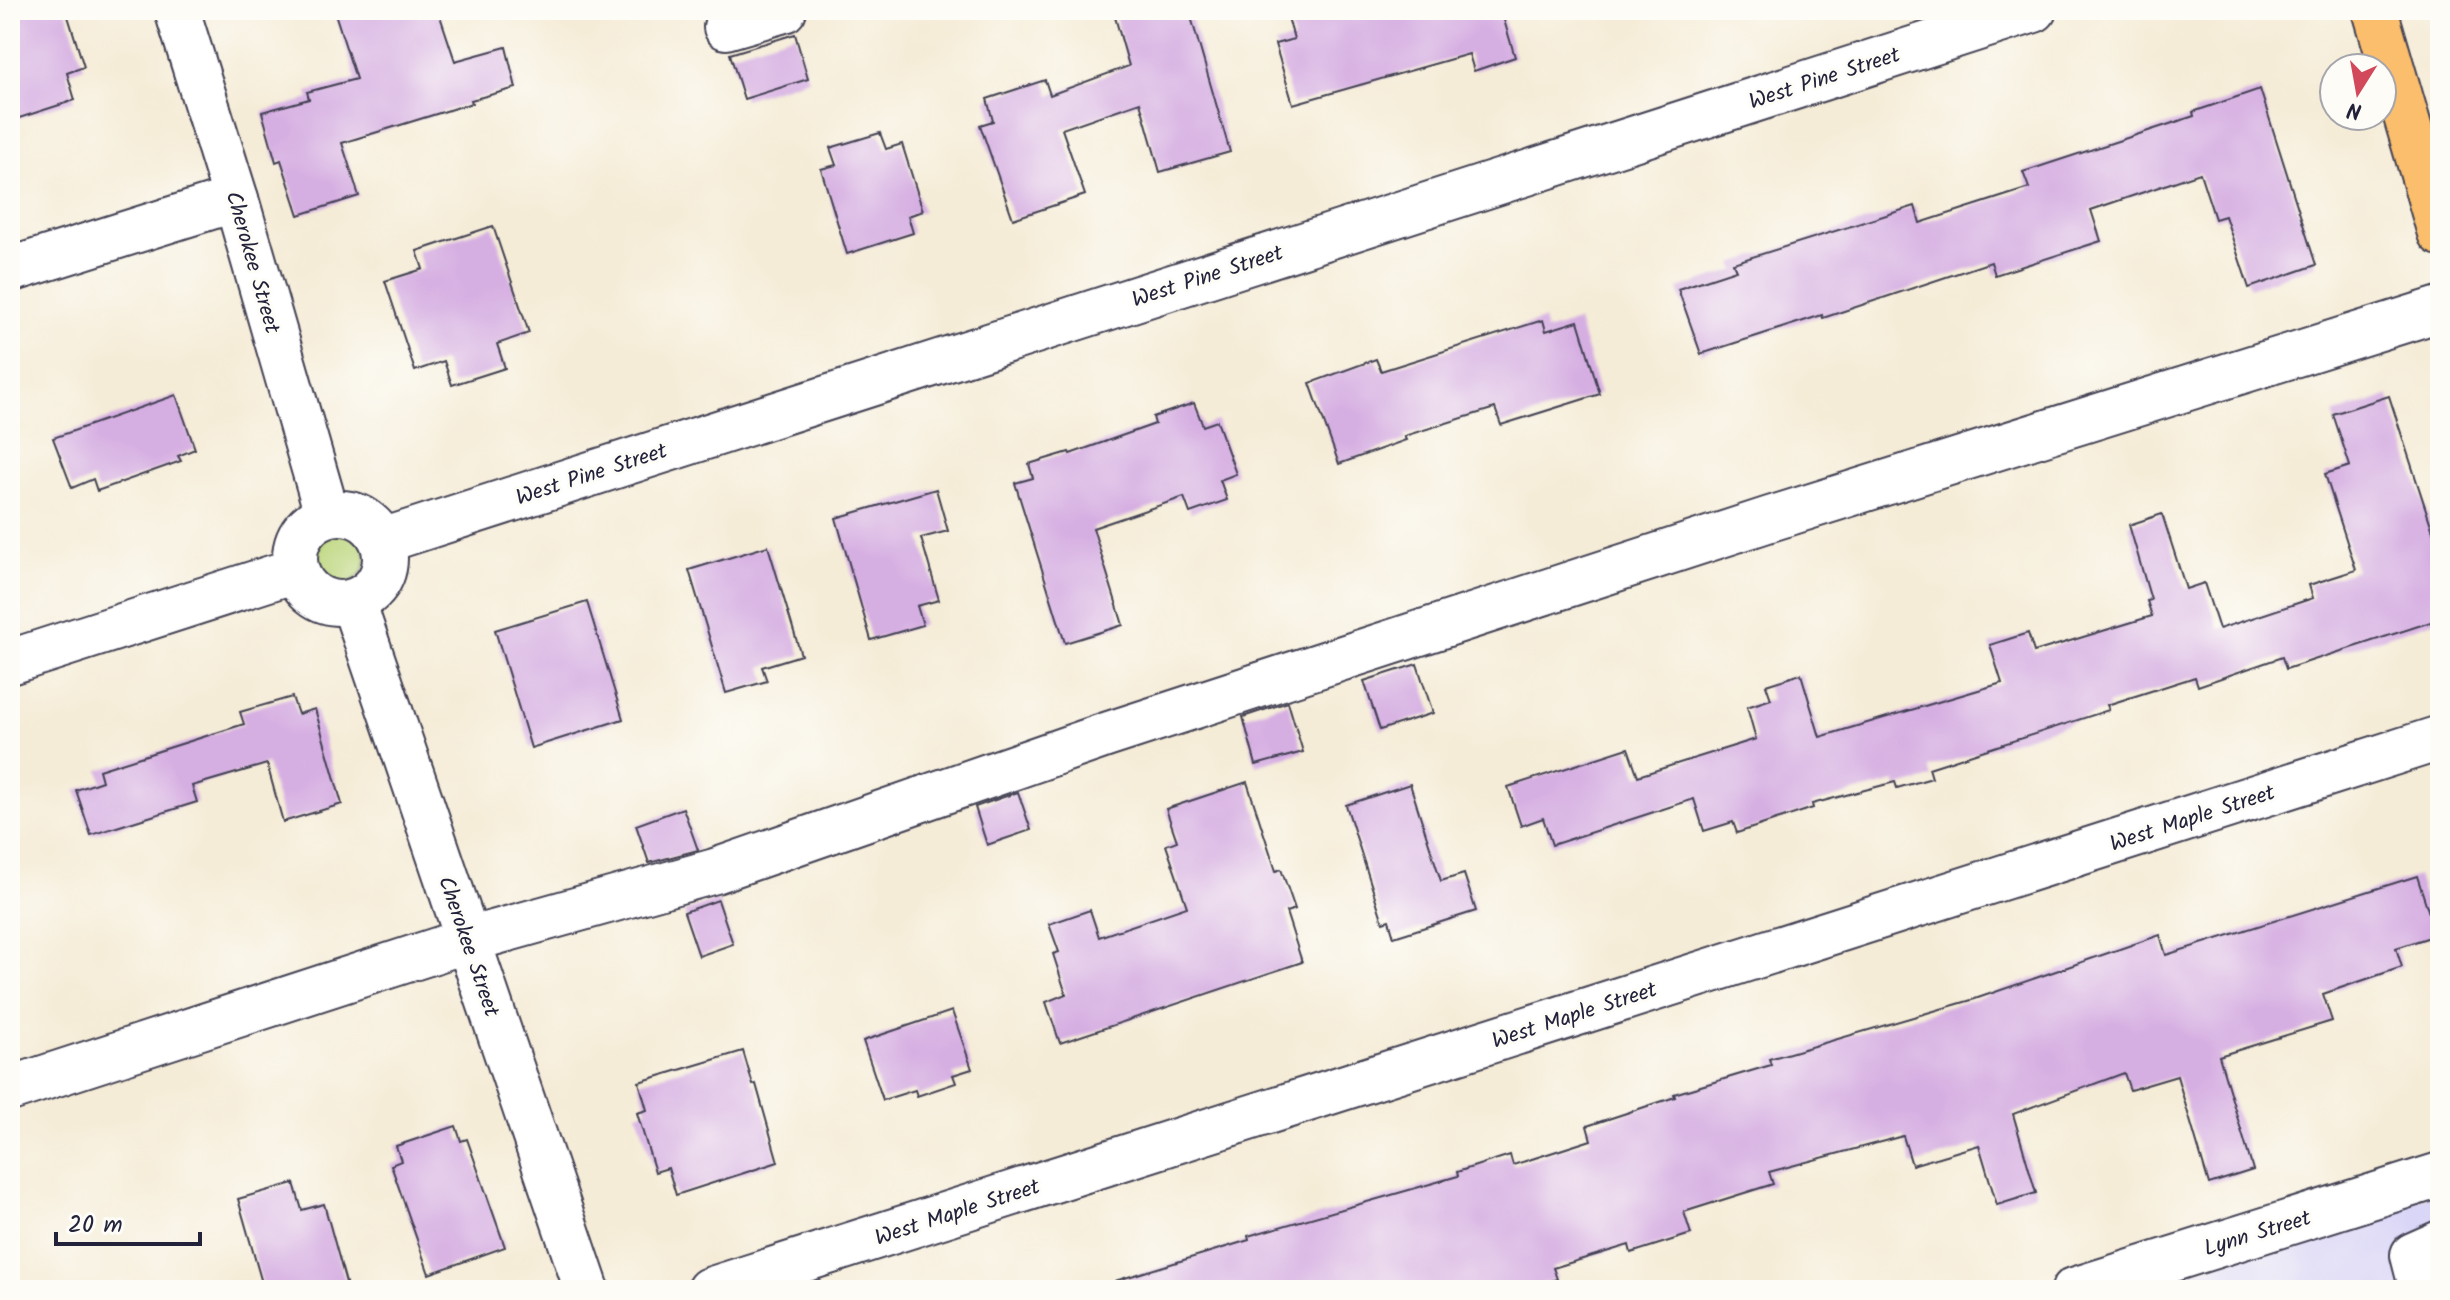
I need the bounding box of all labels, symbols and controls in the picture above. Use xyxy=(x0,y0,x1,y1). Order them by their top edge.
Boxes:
street label: West Pine Street xyxy=(1745,38,1905,120)
north arrow xyxy=(2318,52,2398,132)
text: N xyxy=(2344,91,2365,128)
street label: Cherokee Street xyxy=(215,187,289,339)
street label: West Pine Street xyxy=(1128,236,1288,318)
street label: West Pine Street xyxy=(512,434,672,516)
street label: West Maple Street xyxy=(2106,776,2280,863)
street label: Cherokee Street xyxy=(427,872,508,1022)
street label: West Maple Street xyxy=(1488,973,1662,1060)
street label: West Maple Street xyxy=(871,1170,1045,1257)
scale bar xyxy=(56,1196,200,1246)
street label: Lynn Street xyxy=(2200,1201,2316,1267)
text: 20 m xyxy=(68,1206,123,1245)

